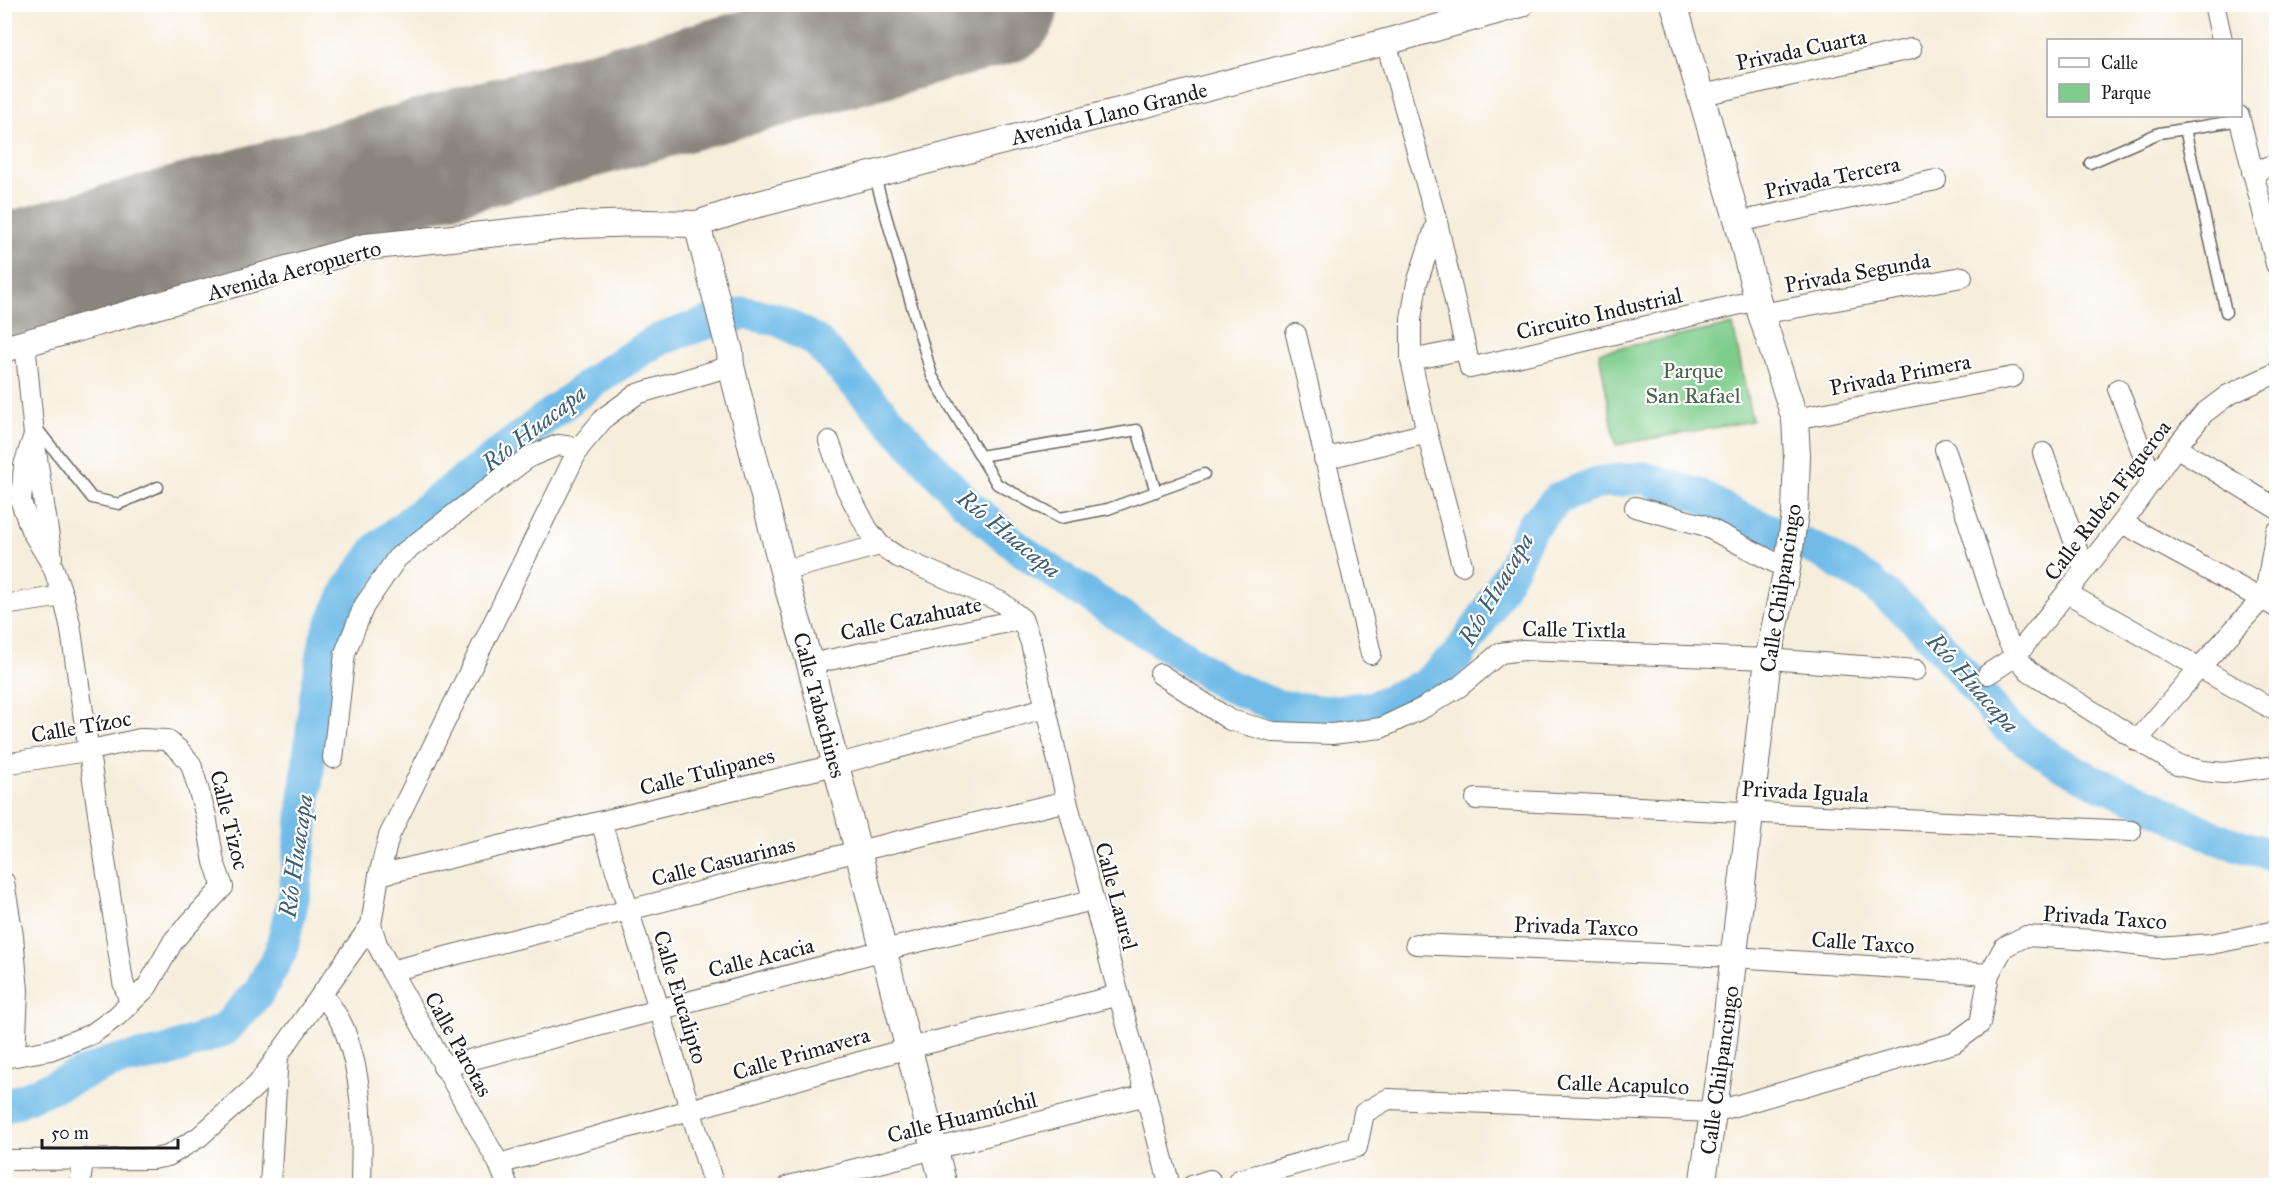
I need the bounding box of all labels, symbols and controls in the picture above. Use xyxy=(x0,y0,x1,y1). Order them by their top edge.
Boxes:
street label: Privada Cuarta xyxy=(1733,22,1870,76)
legend xyxy=(2047,39,2242,117)
text: Calle xyxy=(2101,52,2138,74)
street label: Avenida Llano Grande xyxy=(1007,76,1210,151)
text: Parque xyxy=(2101,82,2151,105)
street label: Privada Tercera xyxy=(1762,150,1903,205)
street label: Avenida Aeropuerto xyxy=(203,234,384,307)
street label: Privada Segunda xyxy=(1782,246,1933,299)
street label: Circuito Industrial xyxy=(1514,281,1685,346)
street label: Privada Primera xyxy=(1827,347,1974,401)
park label: Parque San Rafael xyxy=(1645,357,1741,409)
water label: Río Huacapa xyxy=(475,378,592,479)
street label: Calle Rubén Figueroa xyxy=(2038,414,2177,586)
water label: Río Huacapa xyxy=(950,482,1067,585)
street label: Calle Chilpancingo xyxy=(1754,502,1807,674)
water label: Río Huacapa xyxy=(1451,527,1540,651)
street label: Calle Cazahuate xyxy=(838,590,984,647)
street label: Calle Tixtla xyxy=(1522,615,1627,644)
water label: Río Huacapa xyxy=(1919,626,2026,739)
street label: Calle Tabachines xyxy=(787,629,852,781)
street label: Calle Tízoc xyxy=(29,704,133,749)
street label: Calle Tulipanes xyxy=(637,742,777,801)
street label: Calle Tizoc xyxy=(204,767,255,873)
street label: Privada Iguala xyxy=(1741,775,1870,808)
water label: Río Huacapa xyxy=(272,792,320,921)
street label: Calle Casuarinas xyxy=(649,831,798,892)
street label: Calle Laurel xyxy=(1089,839,1144,953)
street label: Privada Taxco xyxy=(2042,900,2168,935)
street label: Privada Taxco xyxy=(1513,911,1639,942)
street label: Calle Taxco xyxy=(1811,925,1915,960)
street label: Calle Eucalipto xyxy=(647,927,714,1067)
street label: Calle Acacia xyxy=(705,931,817,984)
street label: Calle Chilpancingo xyxy=(1694,984,1745,1156)
street label: Calle Parotas xyxy=(419,987,498,1102)
street label: Calle Primavera xyxy=(729,1021,873,1086)
street label: Calle Acapulco xyxy=(1556,1069,1690,1100)
street label: Calle Huamúchil xyxy=(884,1086,1040,1149)
scale bar xyxy=(42,1112,178,1150)
text: 50 m xyxy=(51,1122,89,1144)

